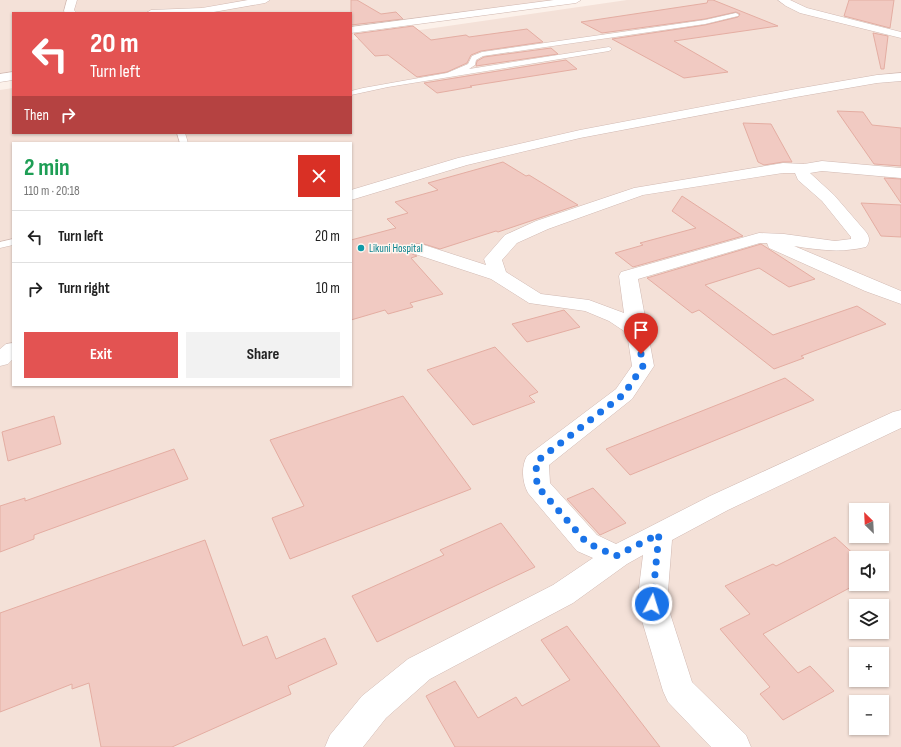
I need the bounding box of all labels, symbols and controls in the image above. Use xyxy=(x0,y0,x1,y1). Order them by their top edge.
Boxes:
text: 20 m xyxy=(90,27,139,60)
icon: left xyxy=(24,28,76,80)
text: Turn left xyxy=(90,61,141,82)
icon: right xyxy=(57,104,79,126)
text: Then xyxy=(24,106,49,125)
text: 2 min xyxy=(24,153,70,182)
button: close xyxy=(298,155,340,197)
text: 110 m · 20:18 xyxy=(24,183,80,199)
icon: left xyxy=(24,226,46,248)
text: Turn left xyxy=(58,227,103,246)
text: 20 m xyxy=(315,227,340,246)
place label: Likuni Hospital xyxy=(369,242,423,255)
marker: Likuni Hospital xyxy=(356,243,366,253)
icon: right xyxy=(24,278,46,300)
text: Turn right xyxy=(58,279,110,298)
text: 10 m xyxy=(316,279,340,298)
pin xyxy=(624,313,658,354)
icon: arrive xyxy=(630,319,652,341)
button: Exit xyxy=(24,332,178,378)
button: Share xyxy=(186,332,340,378)
north arrow xyxy=(849,503,889,543)
map controls xyxy=(849,503,889,735)
button: sound xyxy=(849,551,889,591)
position arrow xyxy=(631,583,673,625)
button: layers xyxy=(849,599,889,639)
button: + xyxy=(849,647,889,687)
button: − xyxy=(849,695,889,735)

